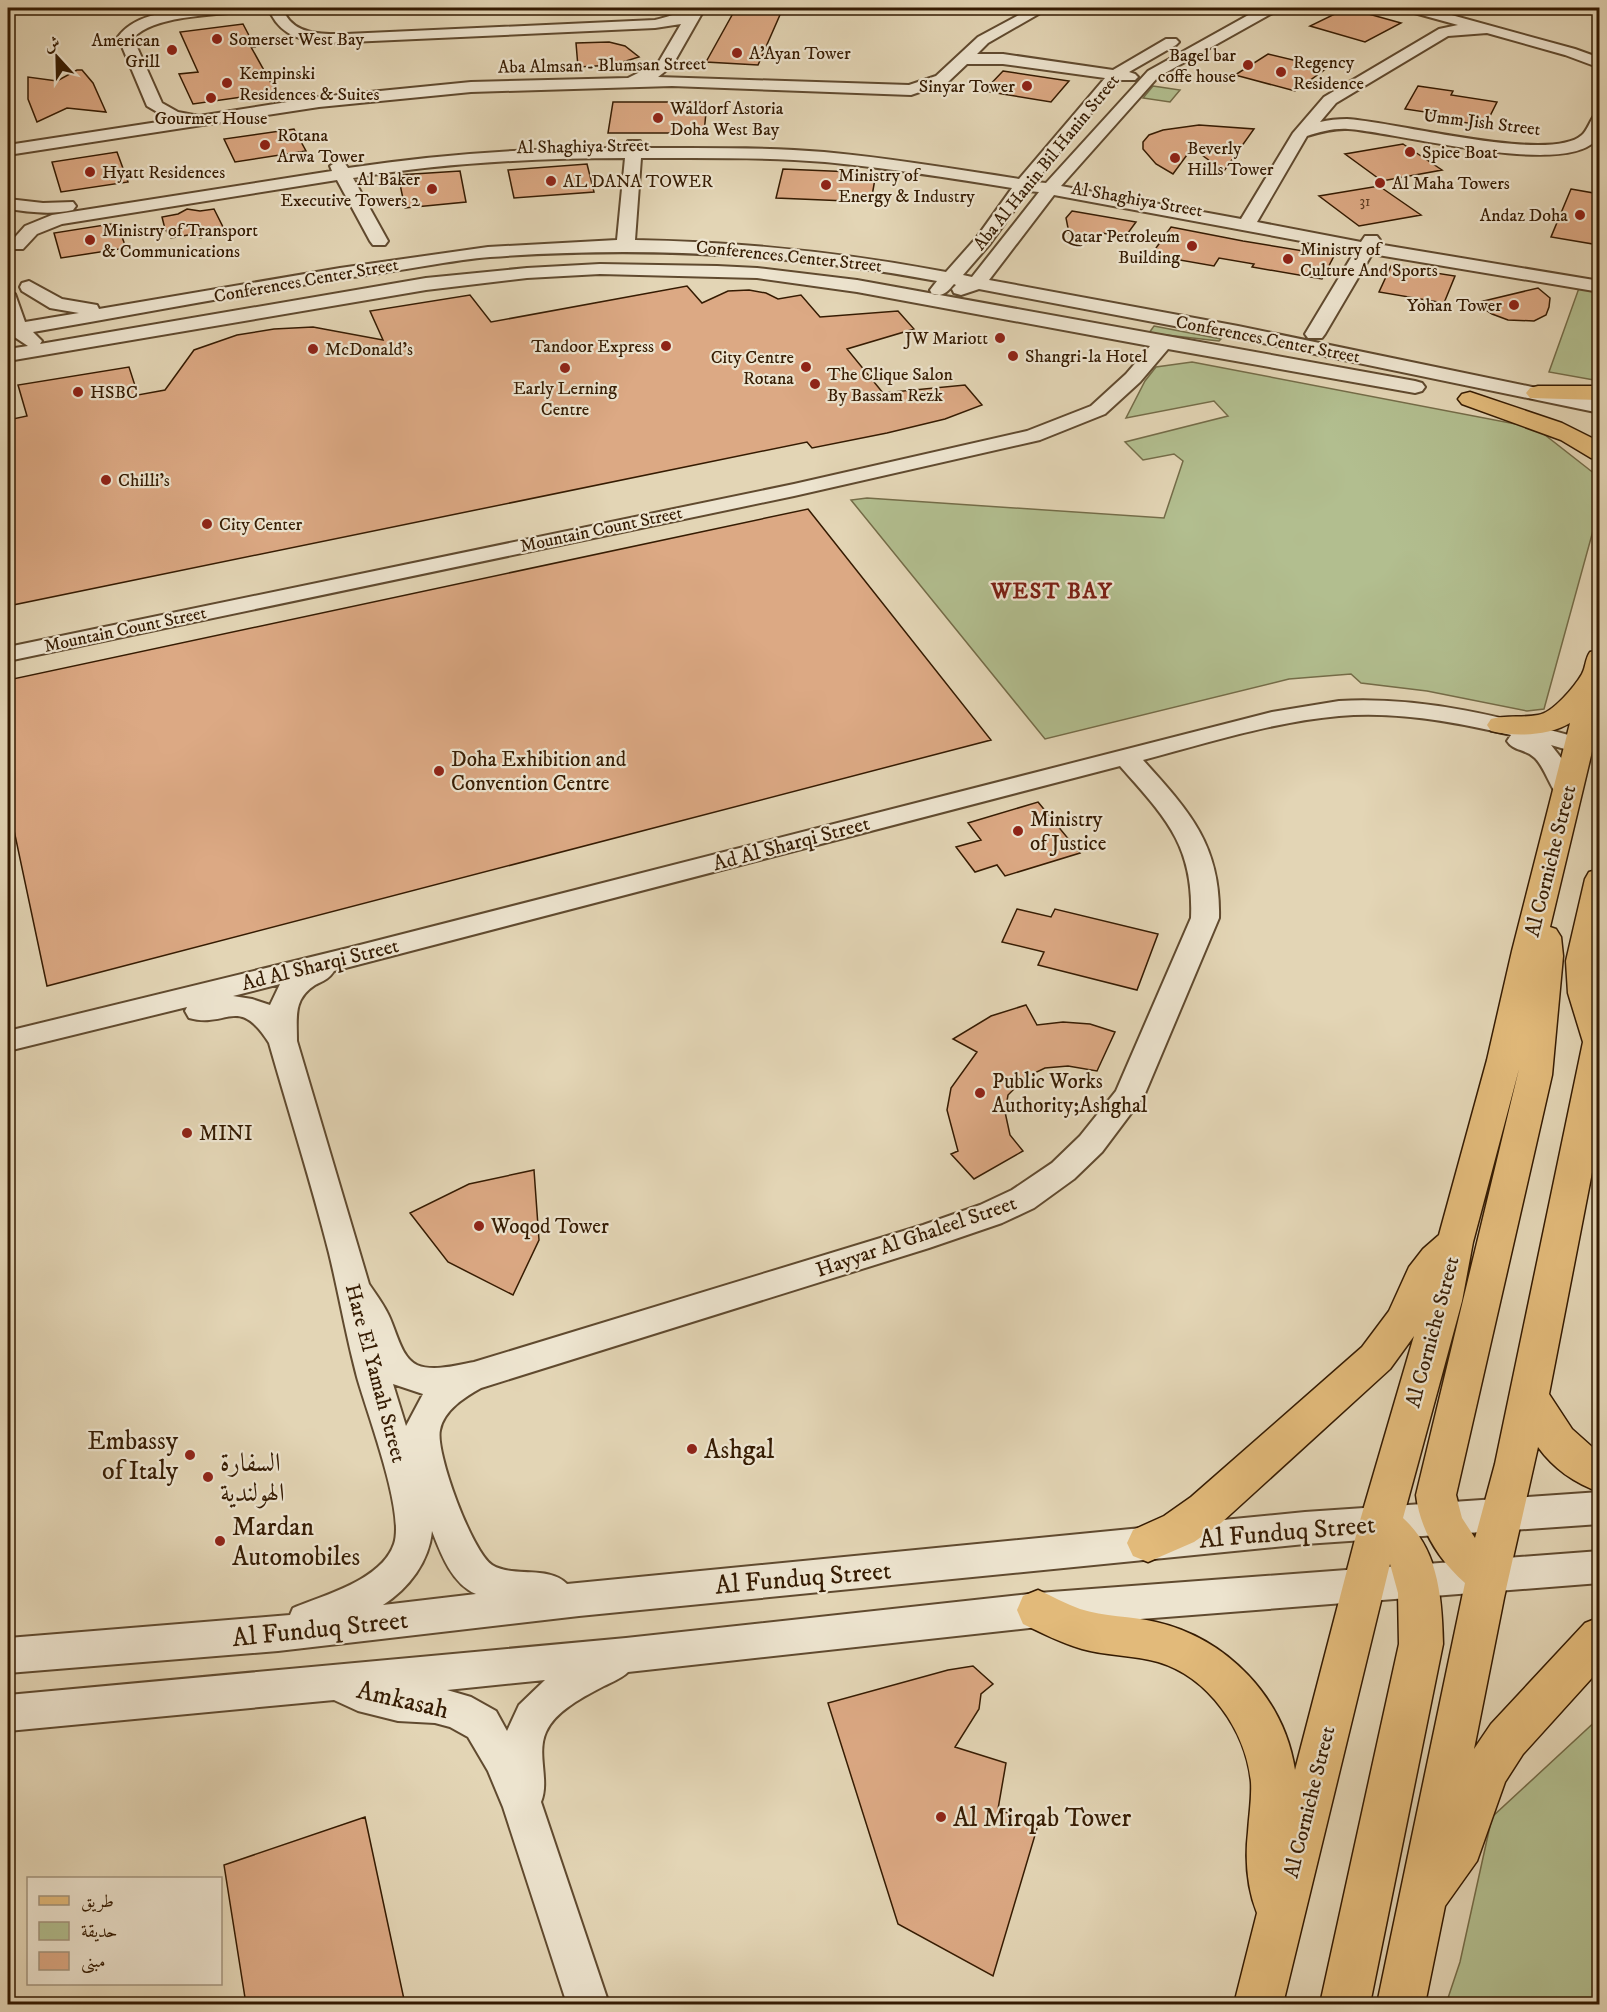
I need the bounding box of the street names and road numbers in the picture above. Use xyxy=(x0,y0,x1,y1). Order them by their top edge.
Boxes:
street label: Aba Almsan - Blumsan Street xyxy=(498,53,707,79)
street label: Aba Al Hanin Bil Hanin Street xyxy=(969,70,1125,255)
street label: Umm Jish Street xyxy=(1422,105,1542,141)
street label: Al Shaghiya Street xyxy=(516,135,650,159)
street label: Al Shaghiya Street xyxy=(1070,178,1204,222)
street label: Conferences Center Street xyxy=(695,236,883,278)
street label: Conferences Center Street xyxy=(212,254,400,308)
street label: Conferences Center Street xyxy=(1174,311,1362,369)
street label: Mountain Count Street xyxy=(518,502,685,558)
street label: Mountain Count Street xyxy=(42,602,209,658)
street label: Al Corniche Street xyxy=(1520,782,1582,940)
street label: Ad Al Sharqi Street xyxy=(710,810,873,877)
street label: Ad Al Sharqi Street xyxy=(239,933,402,997)
street label: Hayyar Al Ghaleel Street xyxy=(813,1190,1020,1284)
street label: Al Corniche Street xyxy=(1400,1254,1466,1411)
street label: Hare El Yamah Street xyxy=(339,1281,411,1466)
street label: Al Funduq Street xyxy=(1198,1508,1377,1557)
street label: Al Funduq Street xyxy=(714,1554,893,1603)
street label: Al Funduq Street xyxy=(231,1604,410,1655)
street label: Amkasah xyxy=(353,1674,452,1727)
street label: Al Corniche Street xyxy=(1279,1723,1341,1881)

